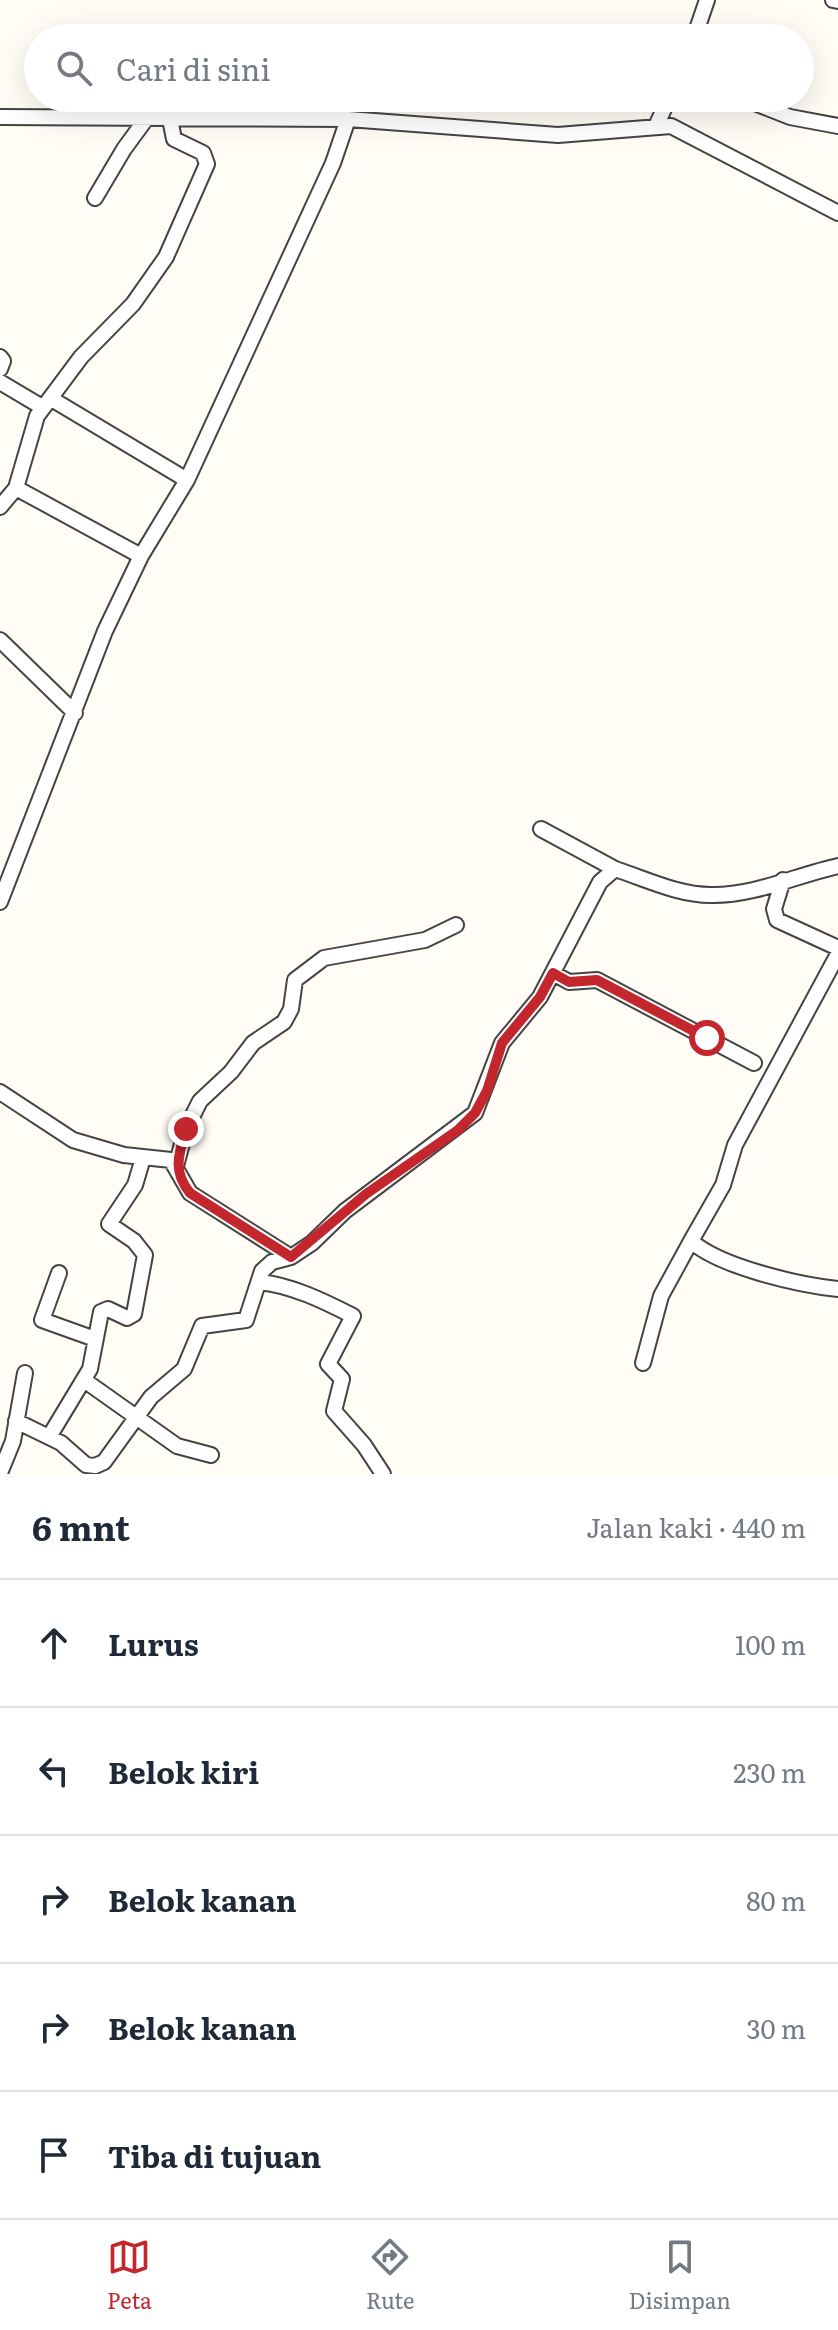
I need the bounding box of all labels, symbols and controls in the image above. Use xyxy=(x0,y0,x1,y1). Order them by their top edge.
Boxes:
search box xyxy=(24,24,814,112)
icon: search xyxy=(52,46,96,90)
text: Cari di sini xyxy=(116,46,270,90)
route start xyxy=(689,1020,725,1056)
route end xyxy=(168,1111,204,1147)
text: 6 mnt xyxy=(32,1501,130,1551)
text: Jalan kaki · 440 m xyxy=(586,1507,806,1546)
icon: ahead xyxy=(32,1621,76,1665)
text: Lurus xyxy=(108,1621,199,1665)
text: 100 m xyxy=(735,1624,806,1663)
icon: left xyxy=(32,1749,76,1793)
text: Belok kiri xyxy=(108,1749,259,1793)
text: 230 m xyxy=(733,1752,806,1791)
icon: right xyxy=(32,1877,76,1921)
text: Belok kanan xyxy=(108,1877,297,1921)
text: 80 m xyxy=(746,1880,806,1919)
icon: right xyxy=(32,2005,76,2049)
text: Belok kanan xyxy=(108,2005,297,2049)
text: 30 m xyxy=(746,2008,806,2047)
icon: arrive xyxy=(32,2133,76,2177)
text: Tiba di tujuan xyxy=(108,2133,321,2177)
tab: Peta xyxy=(107,2235,152,2316)
tab: Rute xyxy=(366,2235,414,2316)
tab: Disimpan xyxy=(629,2235,731,2316)

